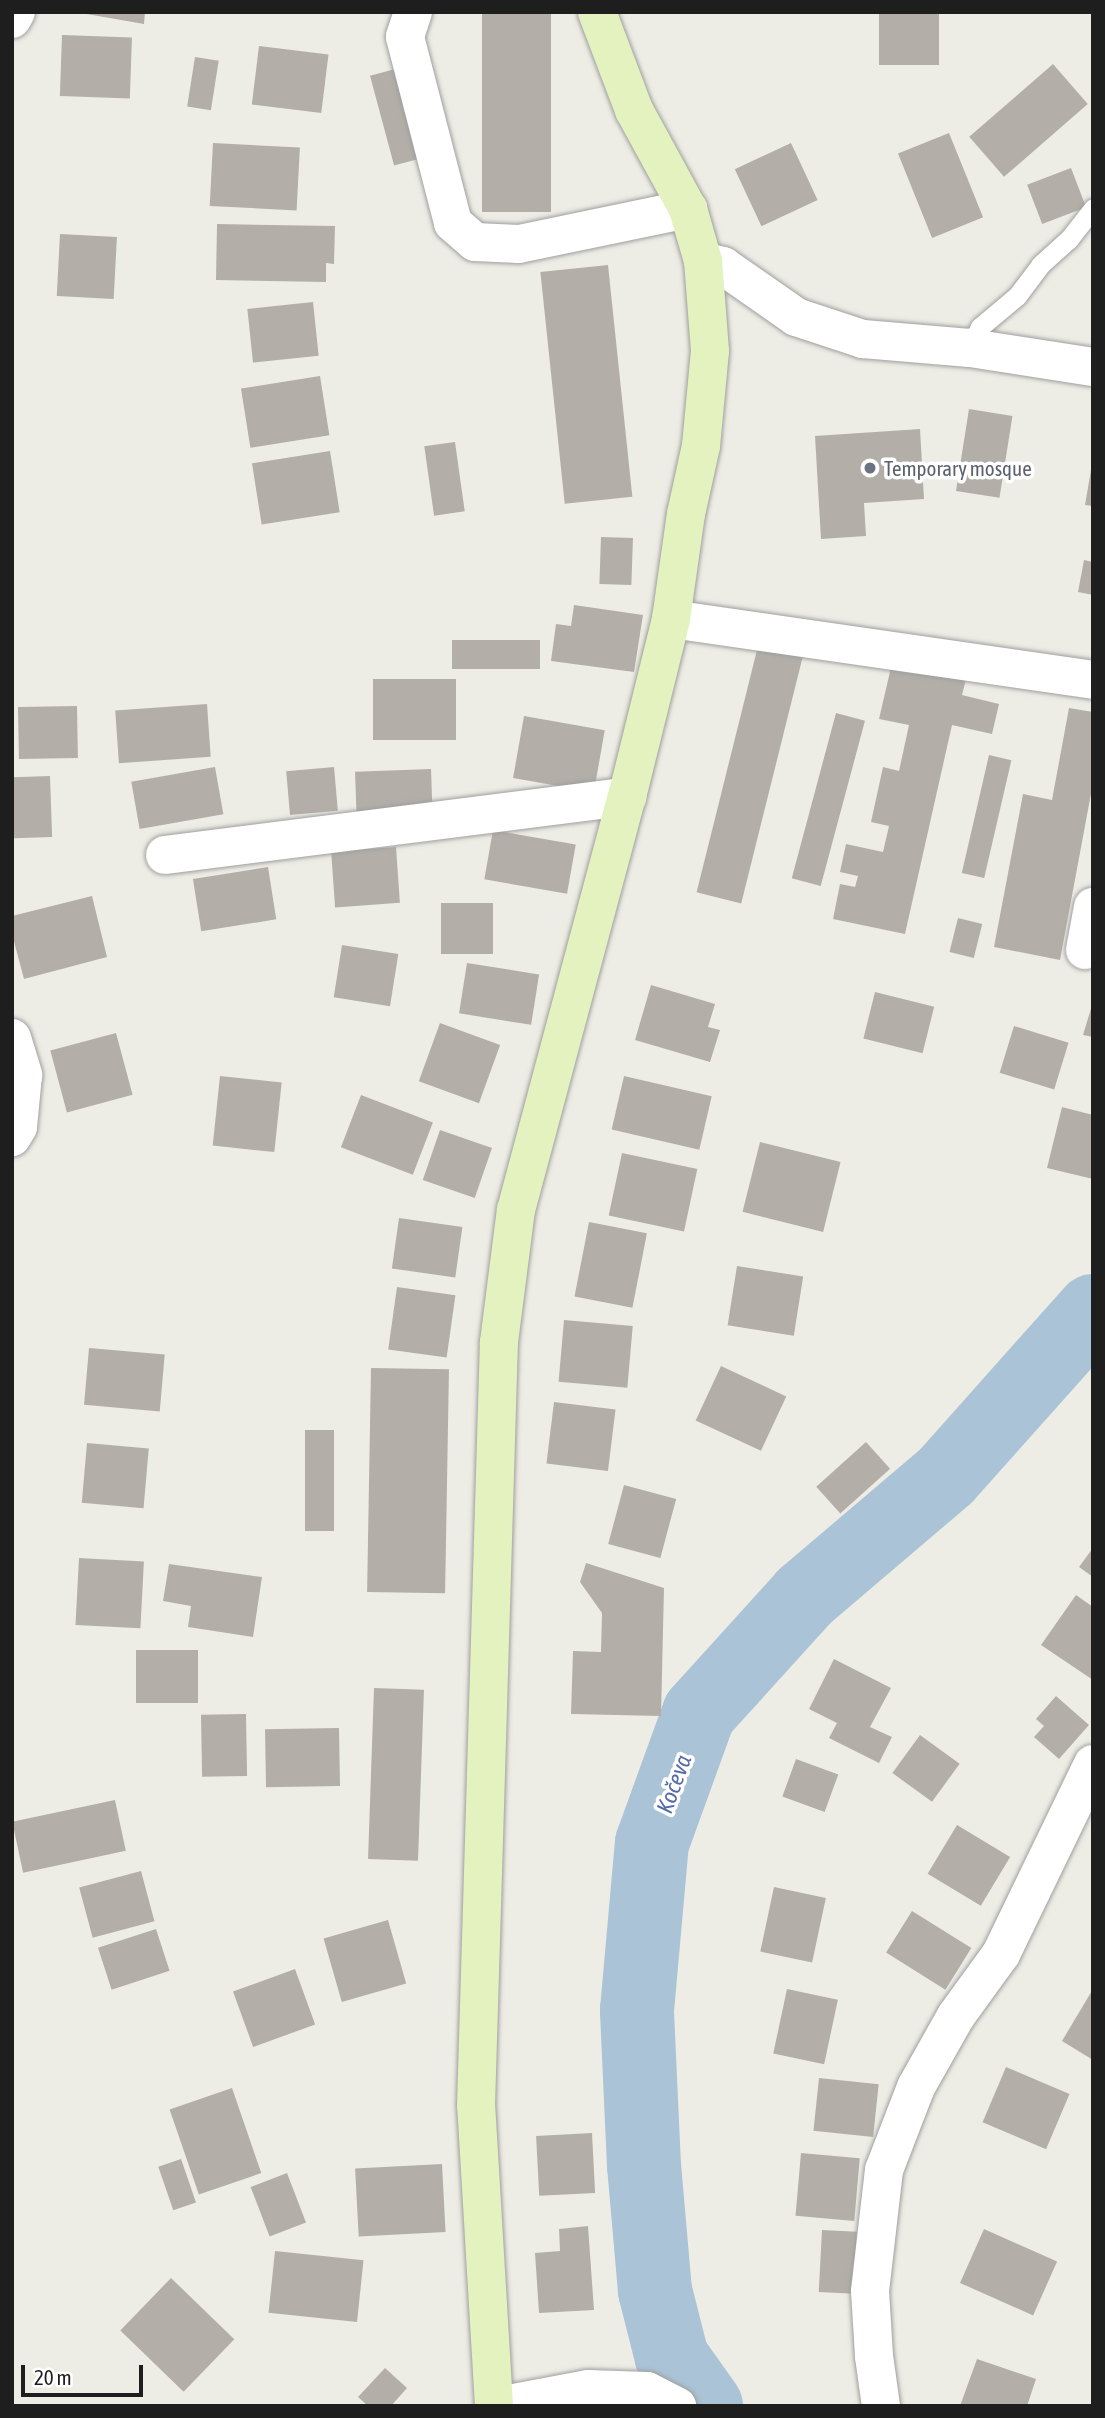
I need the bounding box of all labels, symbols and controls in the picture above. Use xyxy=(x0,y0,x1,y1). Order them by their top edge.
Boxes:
place label: Temporary mosque xyxy=(884,455,1032,481)
marker: Temporary mosque xyxy=(862,460,878,476)
water label: Kočeva xyxy=(651,1751,697,1817)
scale bar xyxy=(24,2352,147,2396)
text: 20 m xyxy=(34,2365,72,2389)

